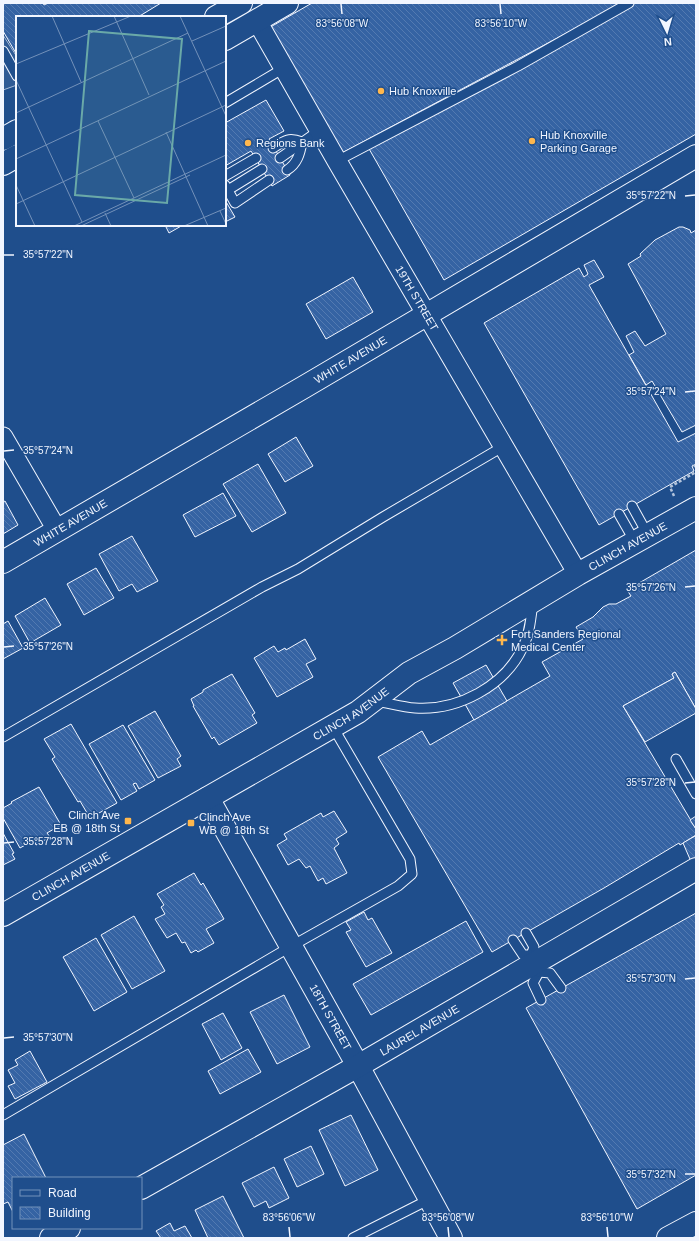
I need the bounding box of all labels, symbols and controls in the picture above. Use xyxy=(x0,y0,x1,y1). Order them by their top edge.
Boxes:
north arrow xyxy=(647,12,687,52)
inset map xyxy=(16,16,226,226)
text: 83°56'08"W xyxy=(316,18,369,29)
text: 83°56'10"W xyxy=(475,18,528,29)
text: N xyxy=(663,36,672,48)
place label: Hub Knoxville xyxy=(389,85,456,97)
marker: Hub Knoxville xyxy=(376,86,386,96)
place label: Hub Knoxville Parking Garage xyxy=(540,129,617,154)
marker: Hub Knoxville Parking Garage xyxy=(527,136,537,146)
place label: Regions Bank xyxy=(256,137,325,149)
marker: Regions Bank xyxy=(243,138,253,148)
text: 35°57'22"N xyxy=(626,190,676,201)
text: 35°57'22"N xyxy=(23,249,73,260)
street label: 19TH STREET xyxy=(393,263,441,333)
street label: WHITE AVENUE xyxy=(312,334,389,386)
text: 35°57'24"N xyxy=(626,386,676,397)
text: 35°57'24"N xyxy=(23,445,73,456)
street label: WHITE AVENUE xyxy=(32,497,109,549)
street label: CLINCH AVENUE xyxy=(586,520,669,573)
text: 35°57'26"N xyxy=(626,582,676,593)
place label: Fort Sanders Regional Medical Center xyxy=(511,628,621,653)
marker: Fort Sanders Regional Medical Center xyxy=(496,634,508,646)
text: 35°57'26"N xyxy=(23,641,73,652)
street label: CLINCH AVENUE xyxy=(311,685,391,742)
text: 35°57'28"N xyxy=(626,777,676,788)
place label: Clinch Ave EB @ 18th St xyxy=(53,809,120,834)
place label: Clinch Ave WB @ 18th St xyxy=(199,811,269,836)
marker: Clinch Ave EB @ 18th St xyxy=(123,816,133,826)
marker: Clinch Ave WB @ 18th St xyxy=(186,818,196,828)
text: 35°57'28"N xyxy=(23,836,73,847)
street label: CLINCH AVENUE xyxy=(30,849,112,903)
text: 35°57'30"N xyxy=(626,973,676,984)
street label: 18TH STREET xyxy=(307,982,354,1052)
street label: LAUREL AVENUE xyxy=(378,1003,461,1058)
text: 35°57'30"N xyxy=(23,1032,73,1043)
text: 35°57'32"N xyxy=(626,1169,676,1180)
legend xyxy=(12,1177,142,1229)
text: Road xyxy=(48,1186,77,1200)
text: Building xyxy=(48,1206,91,1220)
text: 83°56'06"W xyxy=(263,1212,316,1223)
text: 83°56'08"W xyxy=(422,1212,475,1223)
text: 83°56'10"W xyxy=(581,1212,634,1223)

